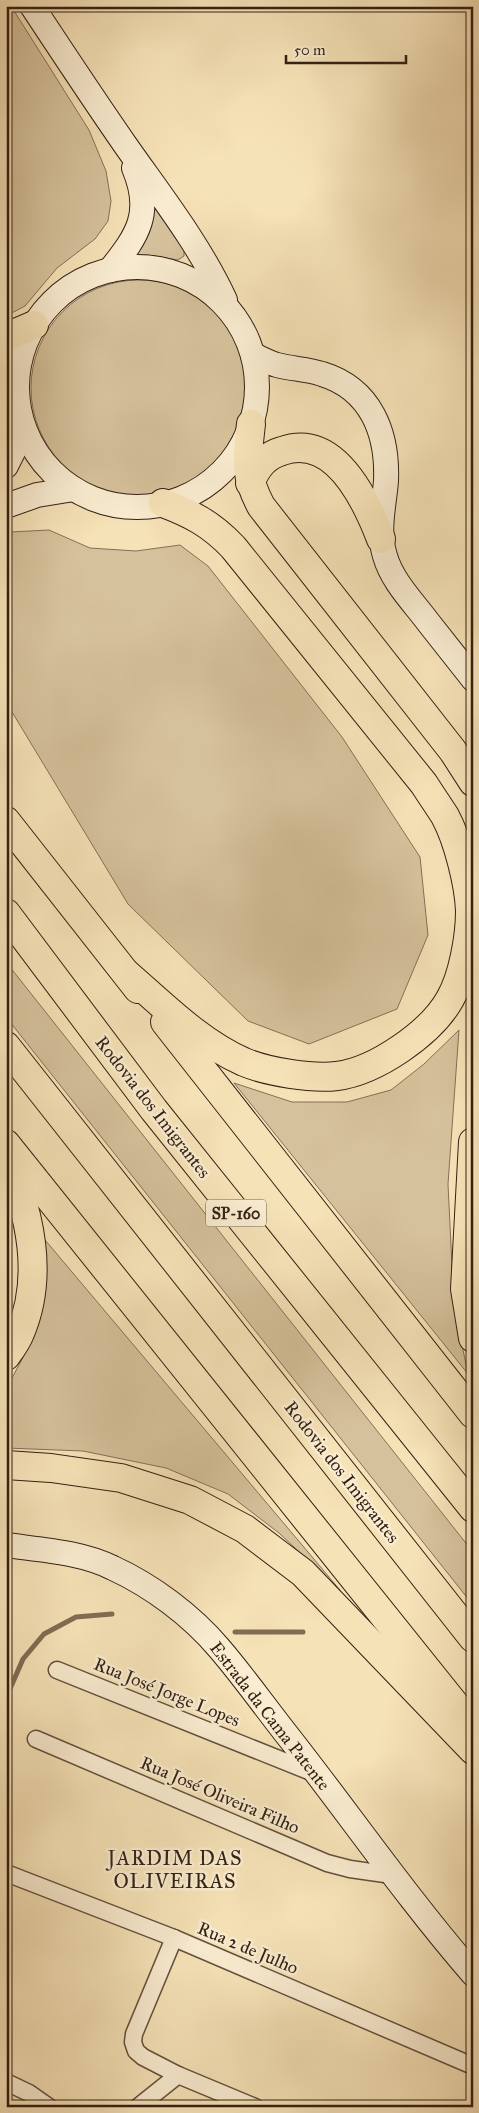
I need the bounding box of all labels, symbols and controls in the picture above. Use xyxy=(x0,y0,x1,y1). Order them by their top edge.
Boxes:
scale bar xyxy=(286,32,406,64)
text: 50 m xyxy=(294,41,326,59)
street label: Rodovia dos Imigrantes xyxy=(90,1032,215,1183)
road number: SP-160 xyxy=(206,1200,266,1226)
street label: Rodovia dos Imigrantes xyxy=(279,1397,404,1548)
street label: Estrada da Cama Patente xyxy=(205,1637,335,1795)
street label: Rua José Jorge Lopes xyxy=(90,1653,243,1732)
street label: Rua José Oliveira Filho xyxy=(137,1752,303,1839)
district label: JARDIM DAS OLIVEIRAS xyxy=(106,1846,242,1893)
street label: Rua 2 de Julho xyxy=(194,1917,302,1980)

